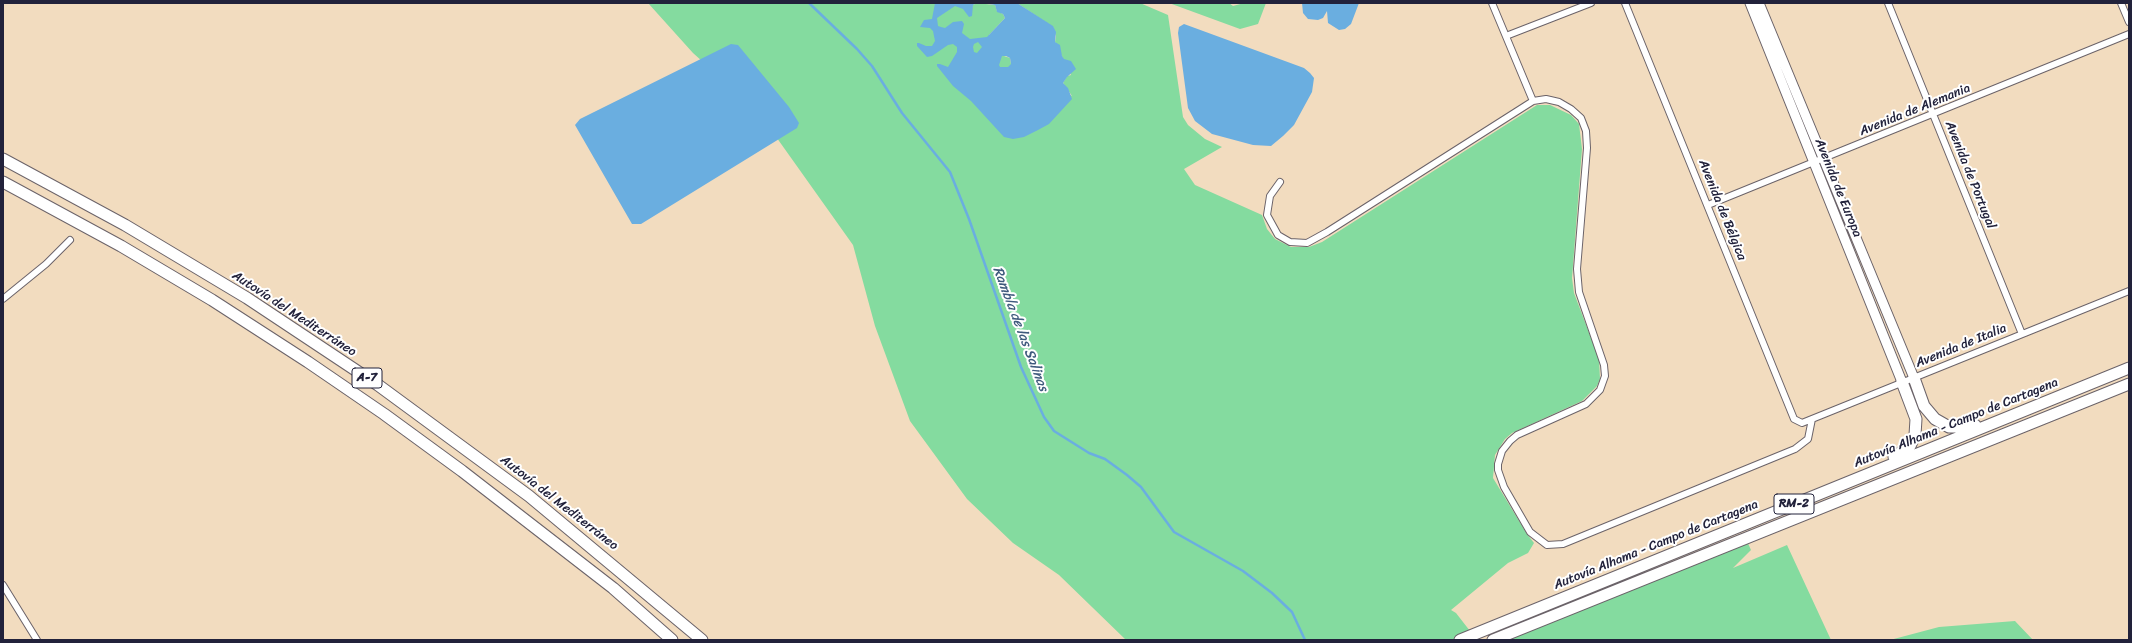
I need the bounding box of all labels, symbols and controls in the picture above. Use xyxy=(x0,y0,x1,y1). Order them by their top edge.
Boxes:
street label: Avenida de Alemania xyxy=(1857,81,1973,139)
street label: Avenida de Portugal xyxy=(1941,119,1999,231)
street label: Avenida de Europa xyxy=(1811,136,1865,240)
street label: Avenida de Bélgica xyxy=(1695,157,1749,263)
water label: Rambla de las Salinas xyxy=(989,265,1051,393)
street label: Autovía del Mediterráneo xyxy=(229,268,359,360)
street label: Avenida de Italia xyxy=(1913,321,2009,371)
road number: A-7 xyxy=(352,368,382,388)
street label: Autovía Alhama - Campo de Cartagena xyxy=(1851,375,2061,471)
street label: Autovía del Mediterráneo xyxy=(497,452,621,554)
road number: RM-2 xyxy=(1774,494,1814,514)
street label: Autovía Alhama - Campo de Cartagena xyxy=(1551,497,1761,593)

